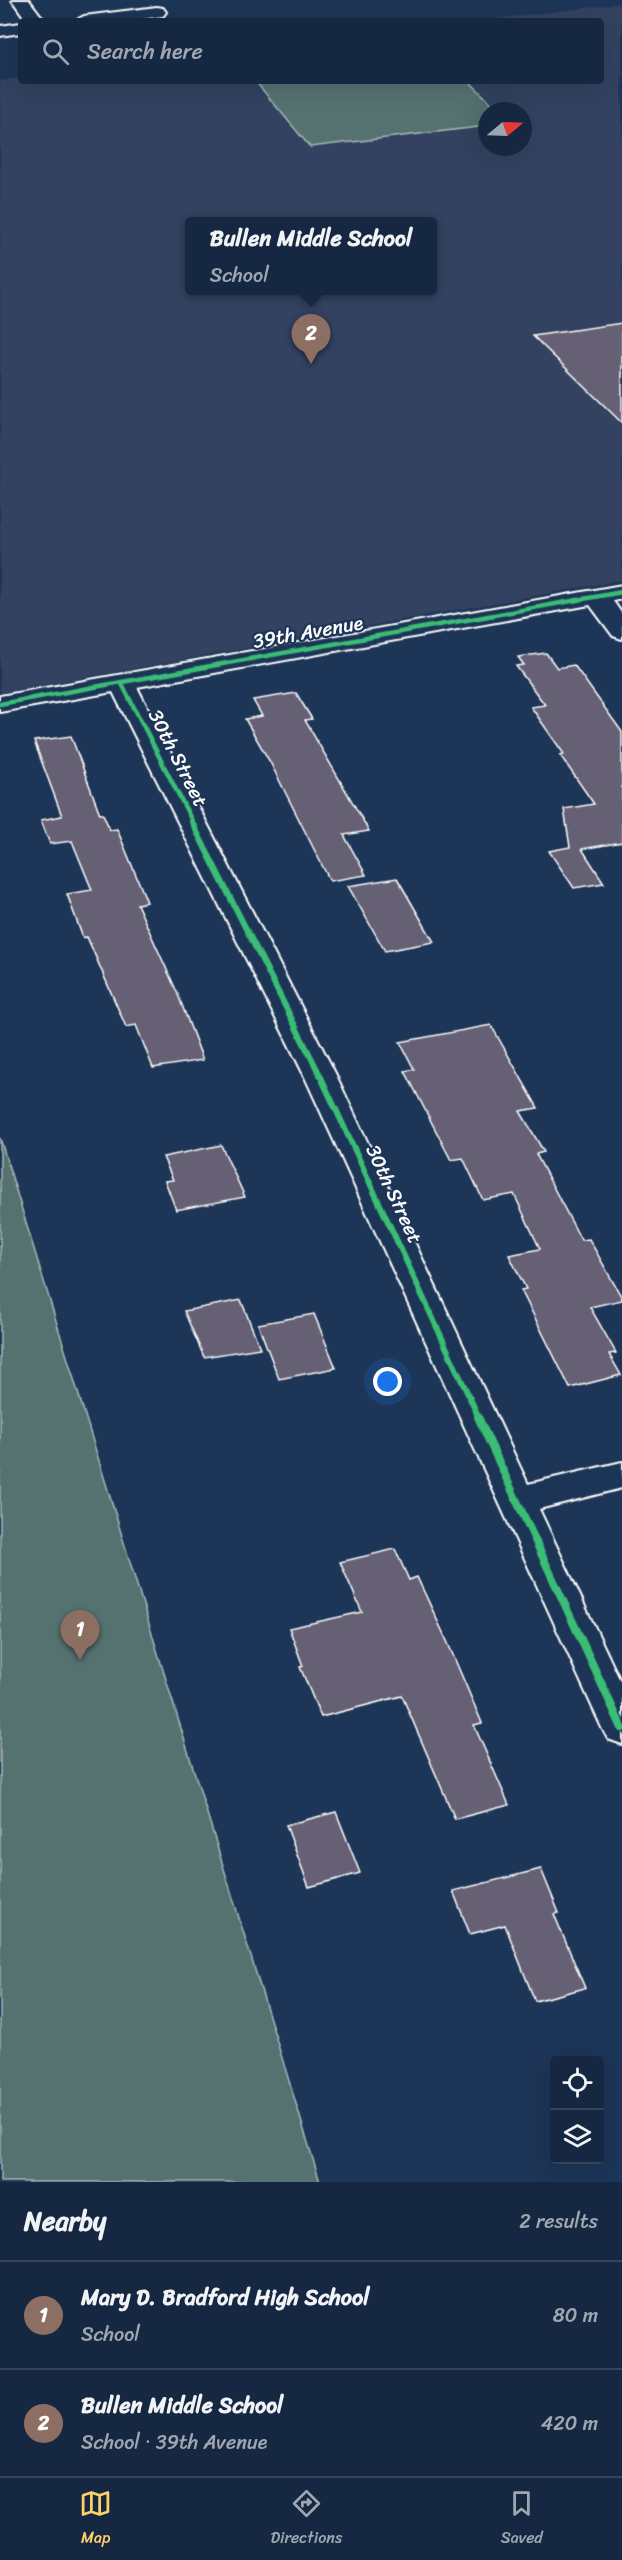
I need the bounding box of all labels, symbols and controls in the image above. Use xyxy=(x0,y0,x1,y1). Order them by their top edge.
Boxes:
search box xyxy=(18,18,604,84)
text: Search here xyxy=(87,32,203,71)
icon: search xyxy=(39,35,72,68)
north arrow xyxy=(478,102,532,156)
popup xyxy=(185,217,437,295)
text: Bullen Middle School xyxy=(210,219,412,258)
text: School xyxy=(210,258,269,293)
pin: 2 xyxy=(292,314,330,364)
street label: 39th Avenue xyxy=(250,605,366,659)
street label: 30th Street xyxy=(138,703,218,813)
street label: 30th Street xyxy=(356,1138,432,1250)
your location xyxy=(373,1367,402,1396)
pin: 1 xyxy=(60,1610,100,1660)
map controls xyxy=(550,2056,604,2164)
button: locate xyxy=(550,2056,604,2110)
button: layers xyxy=(550,2110,604,2164)
text: Nearby xyxy=(24,2198,106,2244)
text: 2 results xyxy=(519,2204,598,2239)
text: Mary D. Bradford High School xyxy=(81,2278,369,2317)
text: 1 xyxy=(39,2298,48,2333)
text: 80 m xyxy=(553,2298,598,2333)
text: School xyxy=(81,2317,140,2352)
text: Bullen Middle School xyxy=(81,2386,283,2425)
text: 2 xyxy=(38,2406,49,2441)
text: 420 m xyxy=(541,2406,598,2441)
text: School · 39th Avenue xyxy=(81,2425,267,2460)
tab: Map xyxy=(79,2487,112,2552)
tab: Directions xyxy=(271,2487,342,2552)
tab: Saved xyxy=(501,2487,543,2552)

